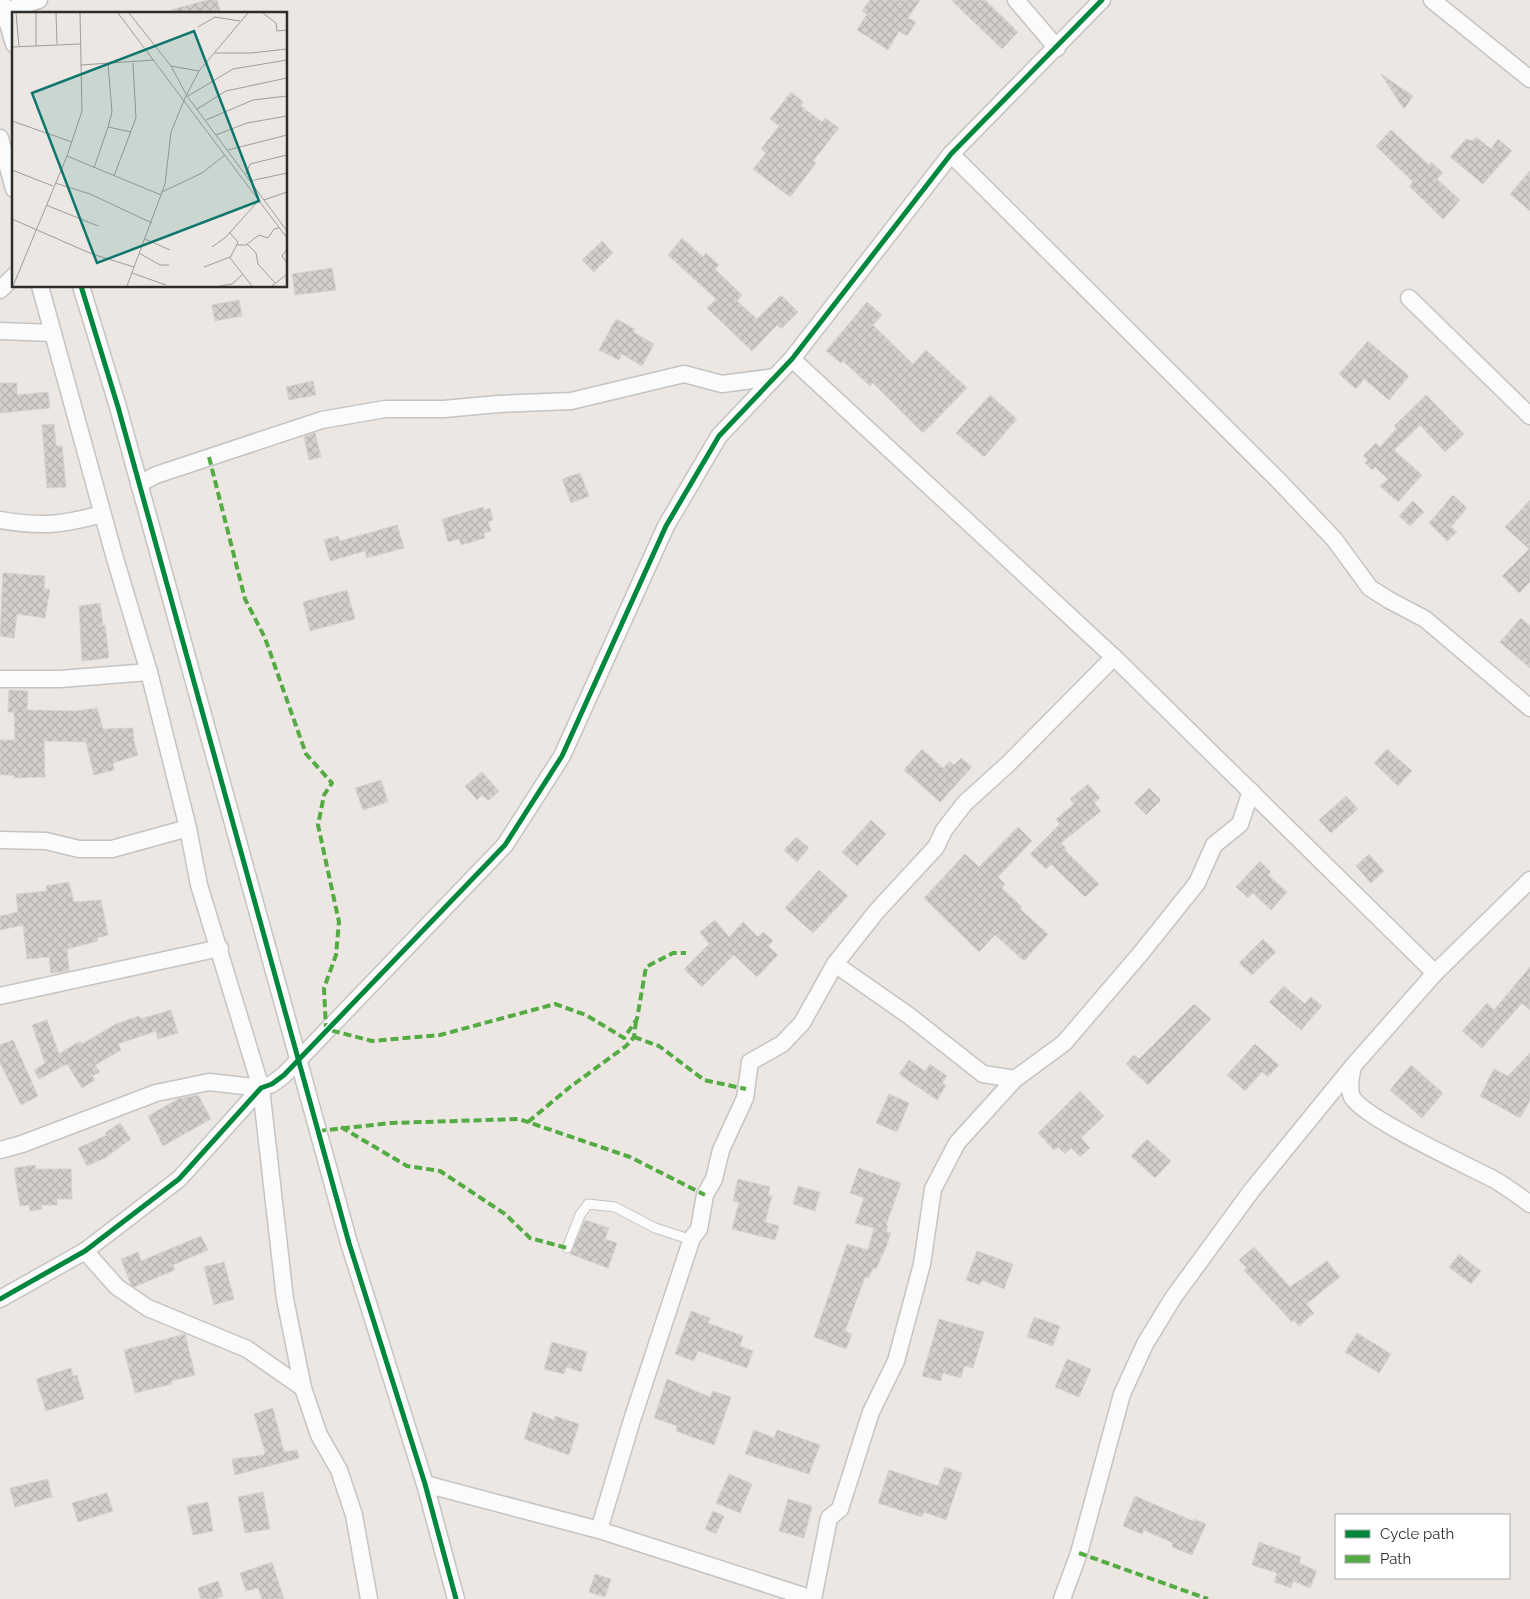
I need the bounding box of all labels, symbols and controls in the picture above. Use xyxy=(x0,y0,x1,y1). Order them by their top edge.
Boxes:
inset map xyxy=(12,12,288,288)
legend xyxy=(1335,1514,1510,1579)
text: Cycle path xyxy=(1380,1525,1454,1543)
text: Path xyxy=(1380,1550,1411,1568)

